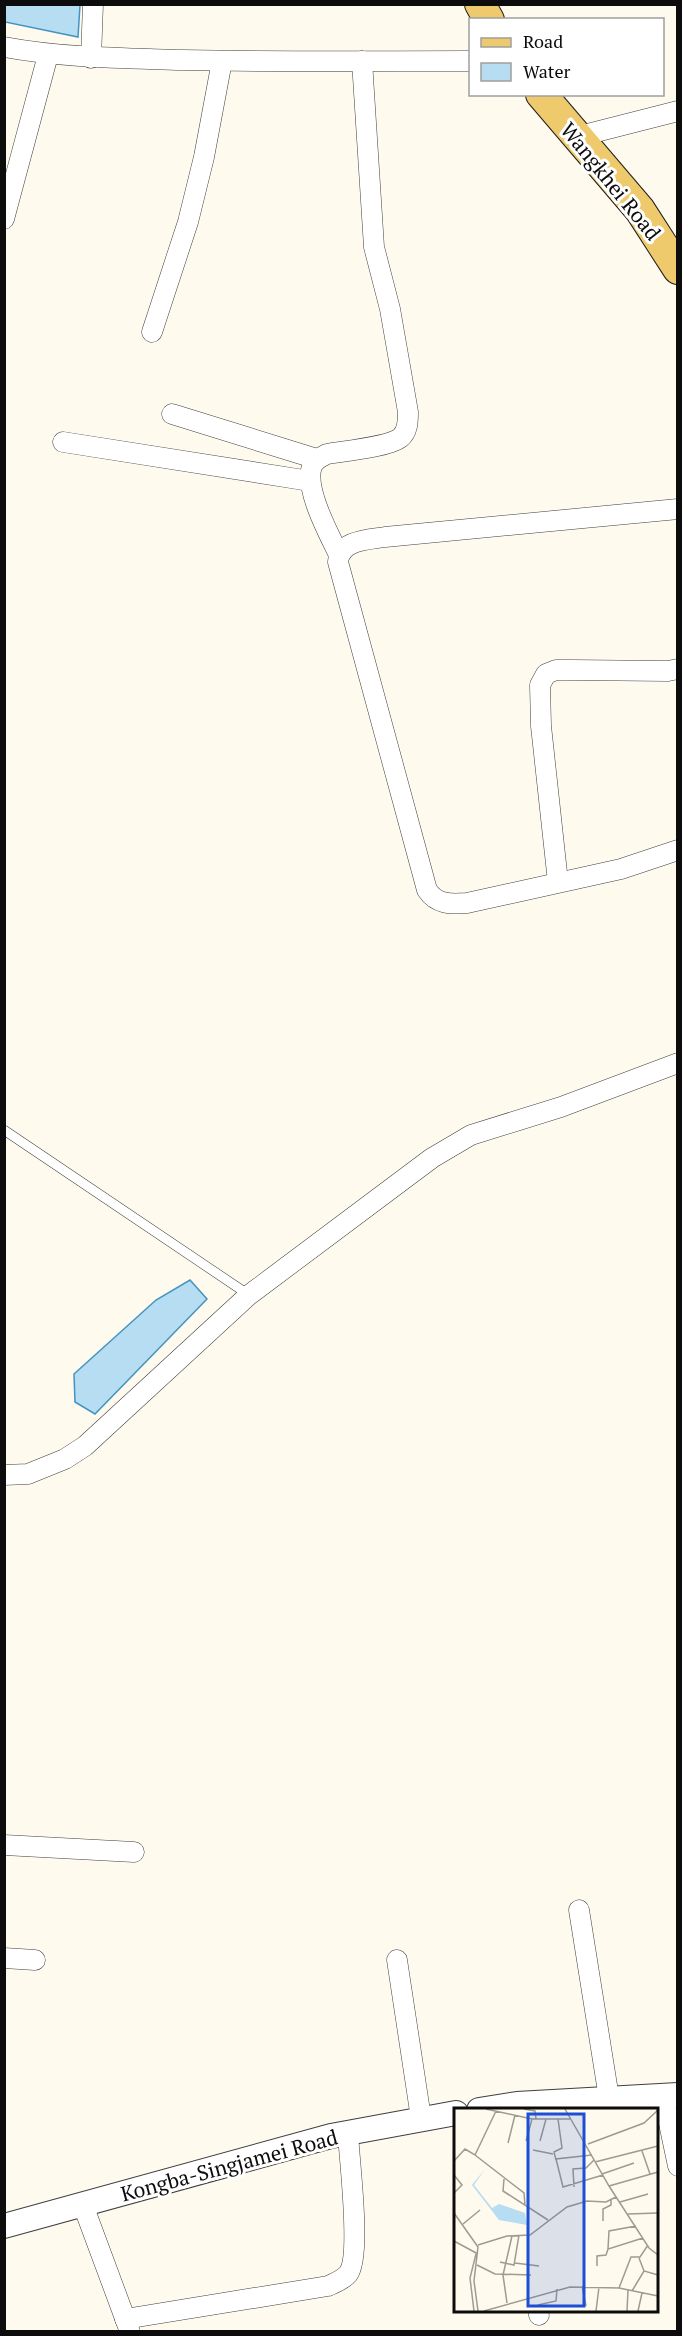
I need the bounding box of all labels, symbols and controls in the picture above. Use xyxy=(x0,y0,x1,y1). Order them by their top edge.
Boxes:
legend xyxy=(469,18,664,96)
text: Road xyxy=(523,29,563,53)
text: Water xyxy=(523,59,570,83)
street label: Wangkhei Road xyxy=(555,116,668,246)
inset map xyxy=(454,2108,658,2312)
street label: Kongba-Singjamei Road xyxy=(117,2122,341,2207)

